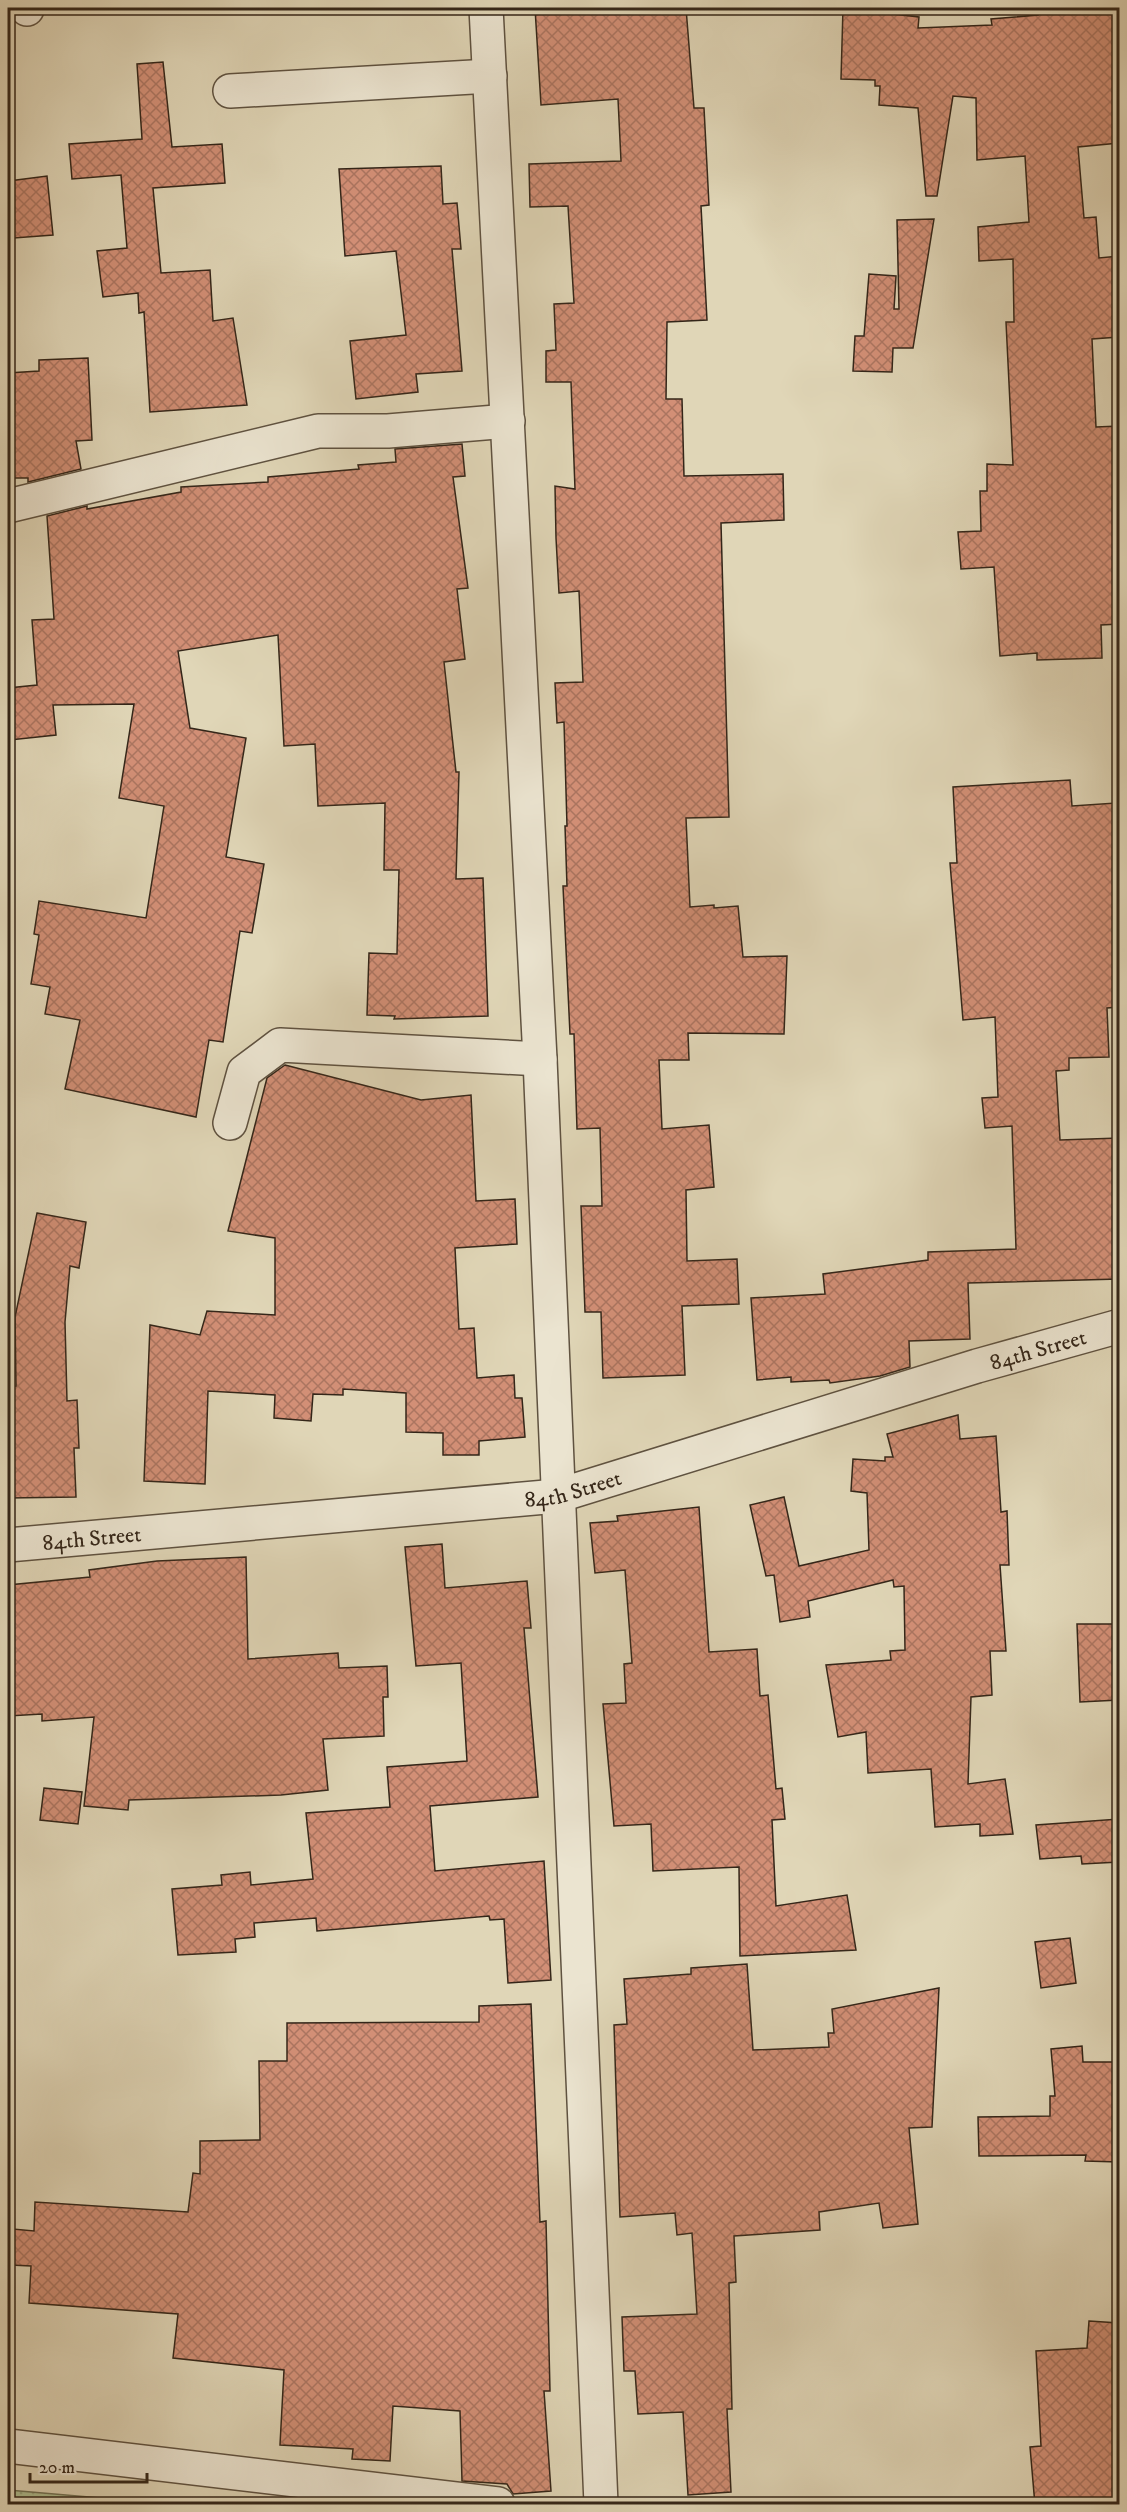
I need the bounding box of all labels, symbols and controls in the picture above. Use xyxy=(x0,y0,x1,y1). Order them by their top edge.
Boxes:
street label: 84th Street xyxy=(987,1324,1090,1377)
street label: 84th Street xyxy=(523,1465,625,1514)
street label: 84th Street xyxy=(41,1521,142,1557)
scale bar xyxy=(30,2446,147,2484)
text: 20 m xyxy=(39,2457,75,2479)

